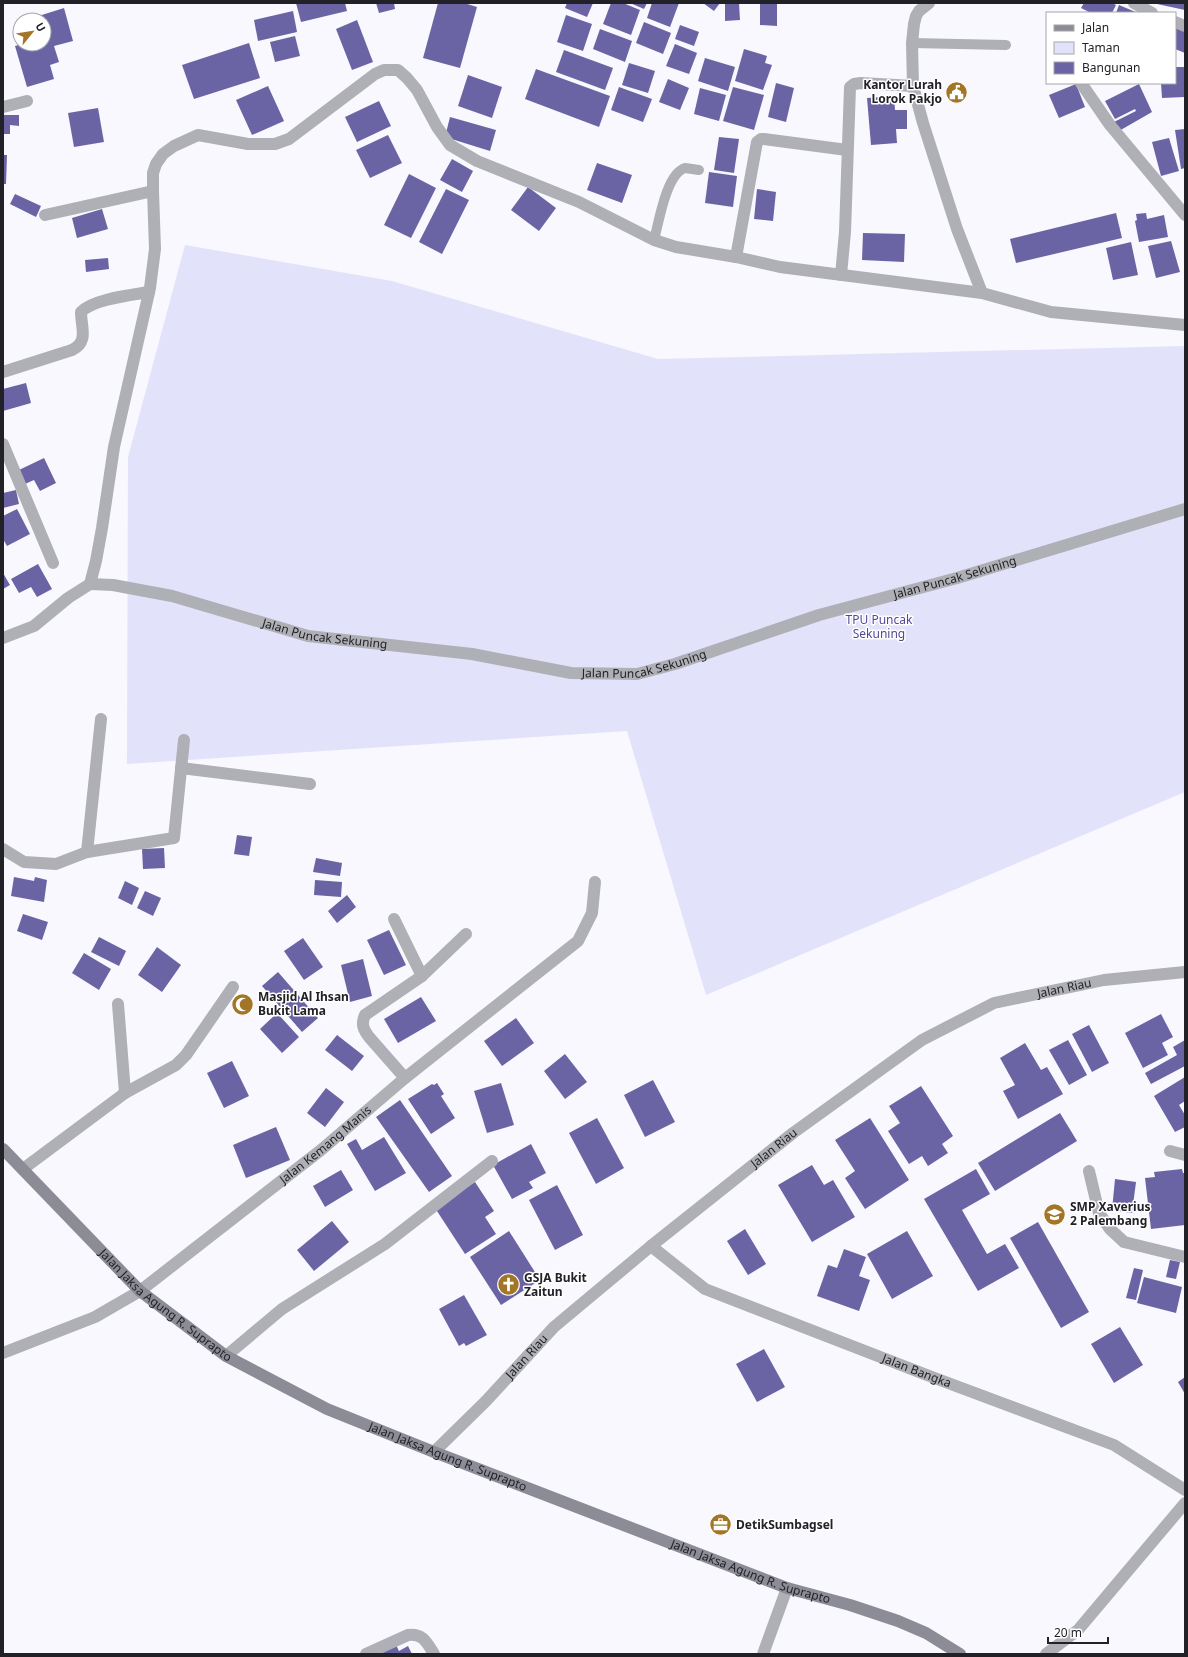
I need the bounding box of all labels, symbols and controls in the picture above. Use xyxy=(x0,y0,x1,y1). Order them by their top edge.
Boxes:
north arrow xyxy=(12,12,52,52)
legend xyxy=(1046,12,1176,84)
text: U xyxy=(33,19,50,34)
text: Jalan xyxy=(1081,19,1109,36)
text: Taman xyxy=(1082,39,1120,56)
text: Bangunan xyxy=(1082,59,1140,76)
place label: Kantor Lurah Lorok Pakjo xyxy=(863,76,942,107)
public building icon: Kantor Lurah Lorok Pakjo xyxy=(944,79,970,105)
street label: Jalan Puncak Sekuning xyxy=(890,552,1018,603)
park label: TPU Puncak Sekuning xyxy=(846,611,913,642)
street label: Jalan Puncak Sekuning xyxy=(259,614,388,653)
street label: Jalan Puncak Sekuning xyxy=(581,645,709,682)
street label: Jalan Riau xyxy=(1035,974,1093,1002)
place label: Masjid Al Ihsan Bukit Lama xyxy=(258,988,349,1019)
mosque icon: Masjid Al Ihsan Bukit Lama xyxy=(229,991,255,1017)
street label: Jalan Kemang Manis xyxy=(275,1101,375,1188)
street label: Jalan Riau xyxy=(746,1124,801,1172)
place label: SMP Xaverius 2 Palembang xyxy=(1070,1198,1151,1229)
school or university icon: SMP Xaverius 2 Palembang xyxy=(1042,1201,1068,1227)
street label: Jalan Jaksa Agung R. Suprapto xyxy=(95,1244,235,1365)
place label: GSJA Bukit Zaitun xyxy=(524,1269,587,1300)
church icon: GSJA Bukit Zaitun xyxy=(495,1272,521,1298)
street label: Jalan Riau xyxy=(501,1330,551,1383)
street label: Jalan Bangka xyxy=(879,1349,954,1391)
street label: Jalan Jaksa Agung R. Suprapto xyxy=(365,1417,529,1495)
office icon: DetikSumbagsel xyxy=(708,1512,734,1538)
place label: DetikSumbagsel xyxy=(736,1516,833,1533)
street label: Jalan Jaksa Agung R. Suprapto xyxy=(667,1535,832,1607)
scale bar xyxy=(1048,1619,1108,1645)
text: 20 m xyxy=(1054,1624,1082,1641)

